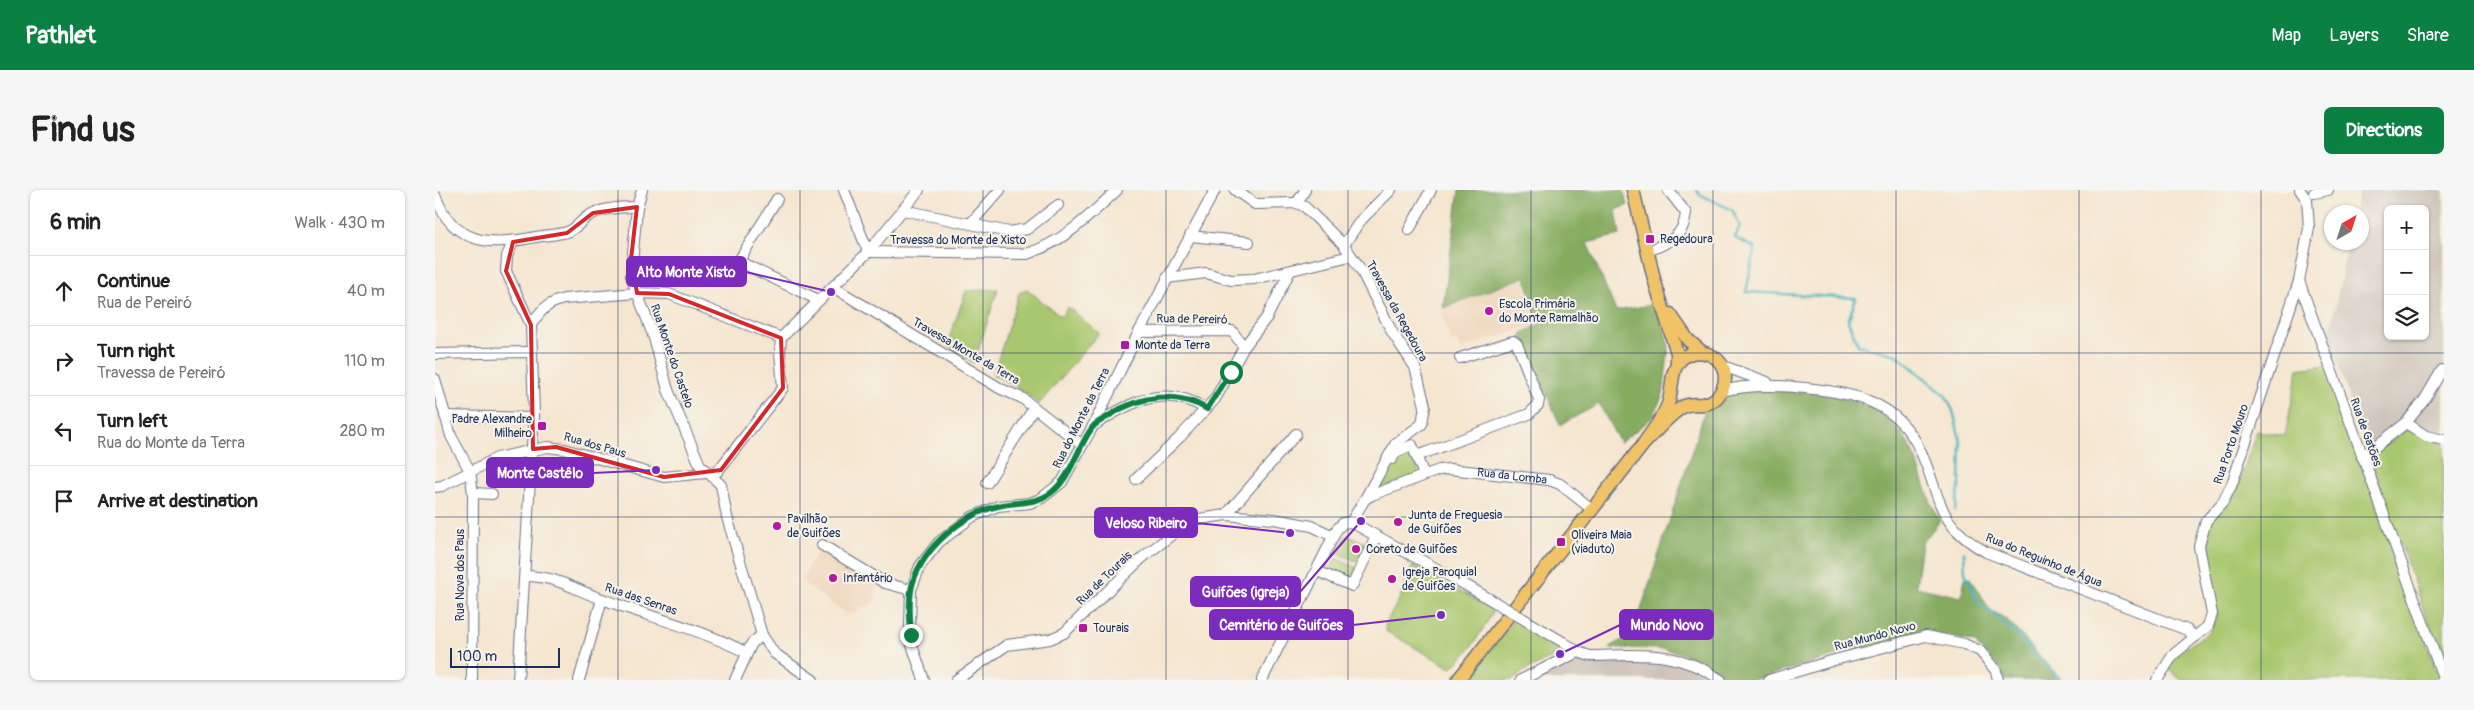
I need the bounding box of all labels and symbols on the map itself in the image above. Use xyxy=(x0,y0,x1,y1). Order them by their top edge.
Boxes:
north arrow xyxy=(2324,205,2369,250)
place label: Regedoura xyxy=(1660,232,1713,247)
street label: Travessa do Monte de Xisto xyxy=(890,233,1027,248)
marker: Regedoura xyxy=(1644,233,1656,245)
callout: Alto Monte Xisto xyxy=(627,257,746,286)
street label: Travessa da Regedoura xyxy=(1363,258,1431,365)
text: Alto Monte Xisto xyxy=(636,264,736,281)
place label: Escola Primária do Monte Ramalhão xyxy=(1499,297,1599,326)
street label: Rua Monte do Castelo xyxy=(647,302,697,411)
marker: Escola Primária do Monte Ramalhão xyxy=(1483,305,1495,317)
street label: Rua de Pereiró xyxy=(1156,311,1228,328)
street label: Travessa Monte da Terra xyxy=(909,315,1022,389)
place label: Monte da Terra xyxy=(1135,338,1210,353)
marker: Monte da Terra xyxy=(1119,339,1131,351)
route start xyxy=(1220,361,1243,384)
street label: Rua do Monte da Terra xyxy=(1050,365,1113,471)
street label: Rua de Gatões xyxy=(2346,396,2385,469)
street label: Rua Porto Mouro xyxy=(2211,401,2252,486)
place label: Padre Alexandre Milheiro xyxy=(451,412,533,441)
marker: Padre Alexandre Milheiro xyxy=(536,420,548,432)
street label: Rua dos Paus xyxy=(562,429,628,462)
callout: Monte Castêlo xyxy=(487,458,593,487)
text: Monte Castêlo xyxy=(497,465,584,482)
street label: Rua da Lomba xyxy=(1476,465,1548,488)
callout: Veloso Ribeiro xyxy=(1095,508,1197,537)
place label: Junta de Freguesia de Guifões xyxy=(1408,508,1503,537)
place label: Pavilhão de Guifões xyxy=(787,512,841,541)
text: Veloso Ribeiro xyxy=(1105,515,1188,532)
marker: Junta de Freguesia de Guifões xyxy=(1392,516,1404,528)
marker: Pavilhão de Guifões xyxy=(771,520,783,532)
street label: Rua Nova dos Paus xyxy=(453,528,468,621)
place label: Oliveira Maia (viaduto) xyxy=(1571,528,1632,557)
street label: Rua do Reguinho de Água xyxy=(1983,529,2105,591)
marker: Oliveira Maia (viaduto) xyxy=(1555,536,1567,548)
place label: Coreto de Guifões xyxy=(1366,542,1458,557)
marker: Coreto de Guifões xyxy=(1350,543,1362,555)
street label: Rua de Tourais xyxy=(1073,548,1136,609)
place label: Igreja Paroquial de Guifões xyxy=(1402,565,1477,594)
place label: Infantário xyxy=(843,571,893,586)
marker: Infantário xyxy=(827,572,839,584)
marker: Igreja Paroquial de Guifões xyxy=(1386,573,1398,585)
callout: Guifões (igreja) xyxy=(1191,577,1300,606)
street label: Rua das Senras xyxy=(603,580,679,619)
text: Guifões (igreja) xyxy=(1202,584,1290,601)
callout: Cemitério de Guifões xyxy=(1210,610,1353,639)
callout: Mundo Novo xyxy=(1620,610,1713,639)
text: Cemitério de Guifões xyxy=(1219,617,1344,634)
text: Mundo Novo xyxy=(1631,617,1704,634)
street label: Rua Mundo Novo xyxy=(1833,618,1918,655)
place label: Tourais xyxy=(1093,621,1130,636)
marker: Tourais xyxy=(1077,622,1089,634)
route end xyxy=(900,624,923,647)
scale bar xyxy=(450,645,560,668)

